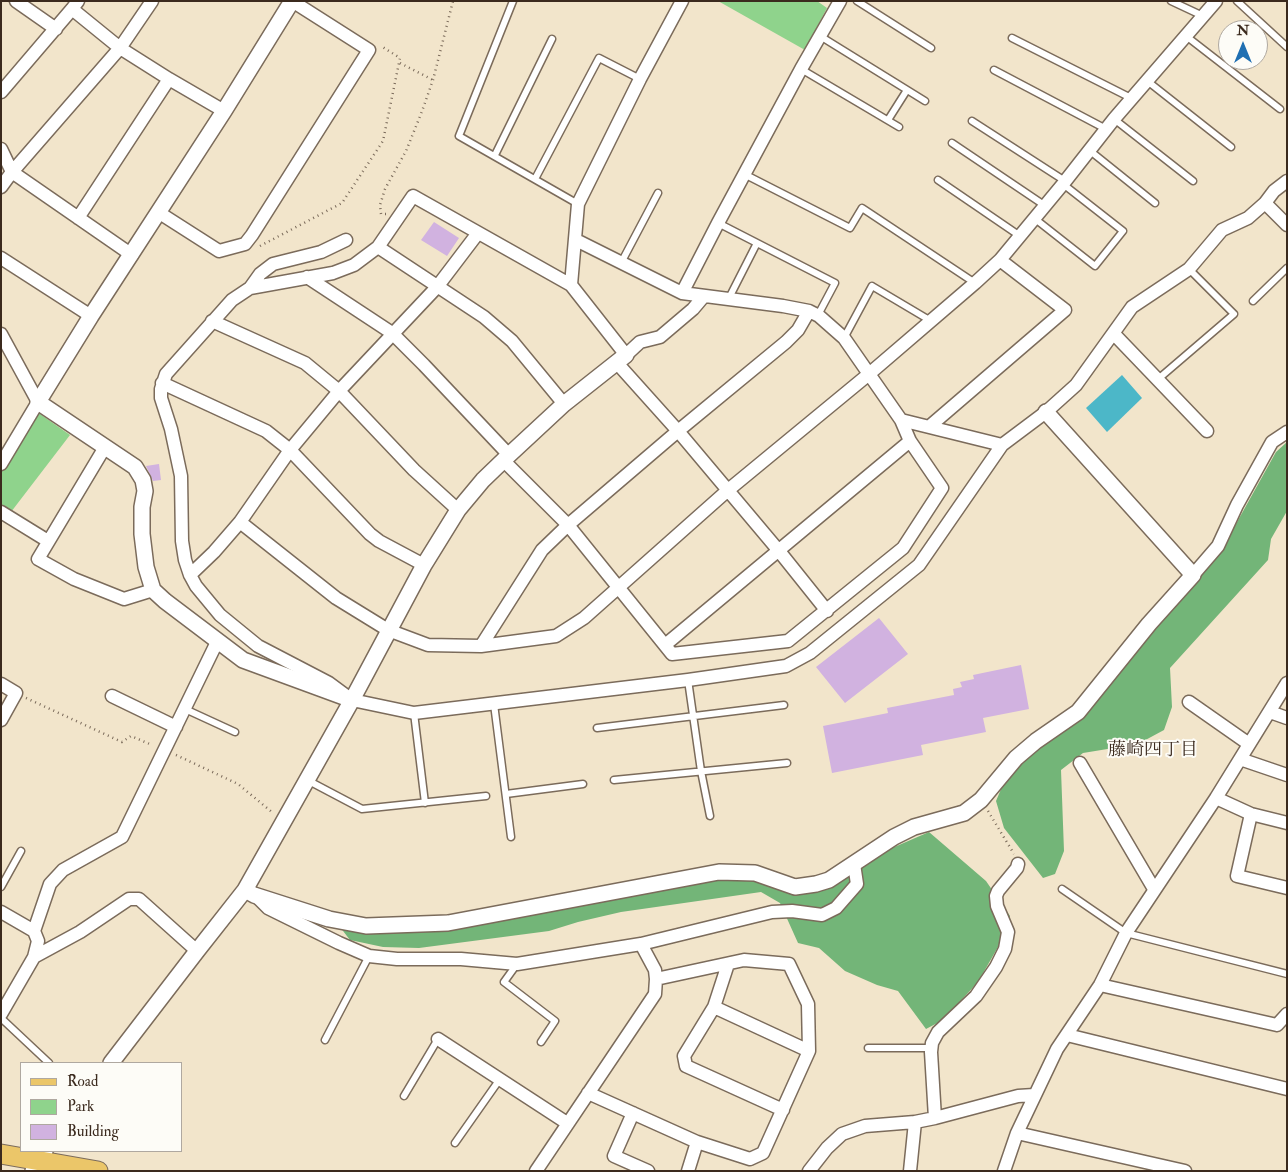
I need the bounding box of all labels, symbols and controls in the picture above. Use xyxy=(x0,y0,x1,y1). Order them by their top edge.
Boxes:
north arrow xyxy=(1218,20,1268,70)
text: N xyxy=(1237,22,1249,39)
district label: 藤崎四丁目 xyxy=(1108,740,1198,762)
legend xyxy=(20,1062,182,1152)
text: Road xyxy=(67,1072,98,1091)
text: Park xyxy=(67,1097,94,1116)
text: Building xyxy=(67,1122,119,1141)

